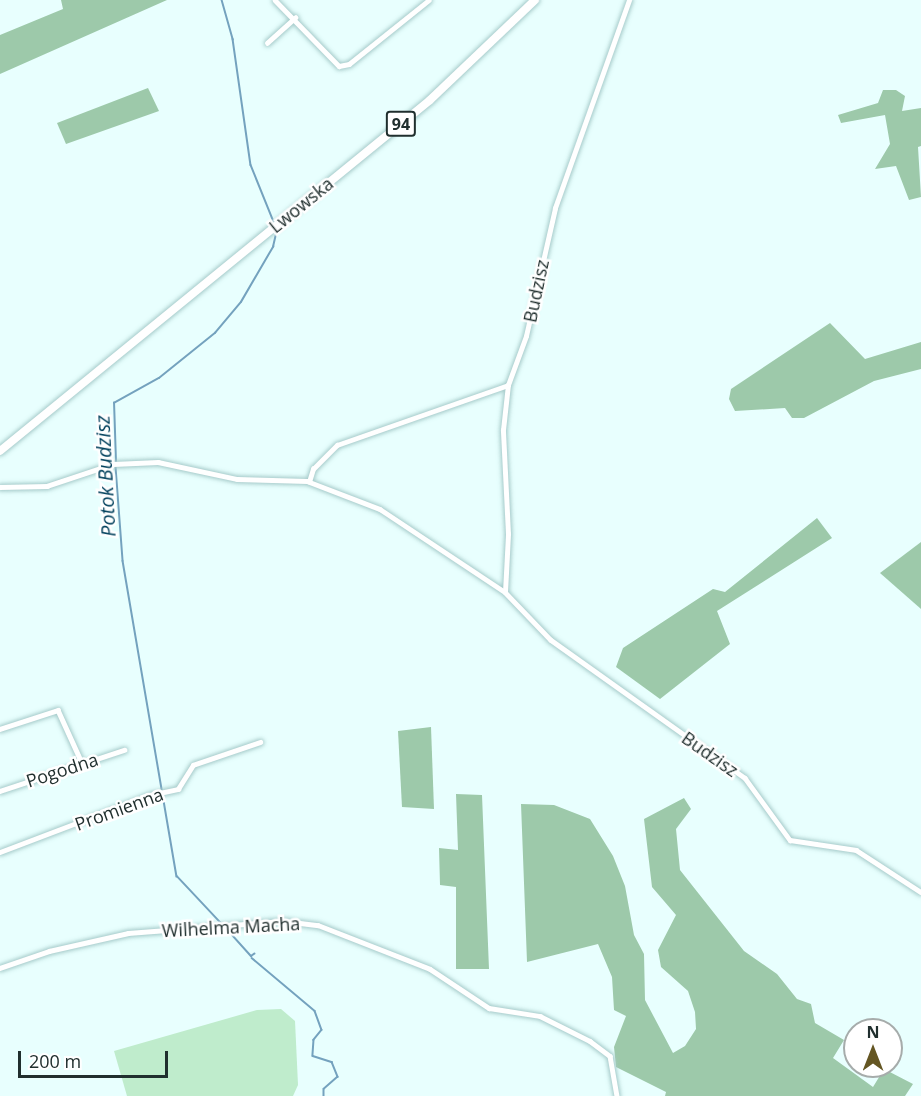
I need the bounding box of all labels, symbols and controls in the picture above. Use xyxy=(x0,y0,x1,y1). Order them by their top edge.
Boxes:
road number: 94 xyxy=(384,111,418,137)
street label: Lwowska xyxy=(265,173,337,237)
street label: Budzisz xyxy=(519,258,553,324)
water label: Potok Budzisz xyxy=(90,415,120,537)
street label: Budzisz xyxy=(678,727,742,781)
street label: Pogodna xyxy=(23,748,101,792)
street label: Promienna xyxy=(72,783,166,835)
street label: Wilhelma Macha xyxy=(161,913,301,941)
north arrow xyxy=(843,1018,903,1078)
text: N xyxy=(866,1021,880,1043)
scale bar xyxy=(21,1039,171,1077)
text: 200 m xyxy=(29,1049,81,1073)

